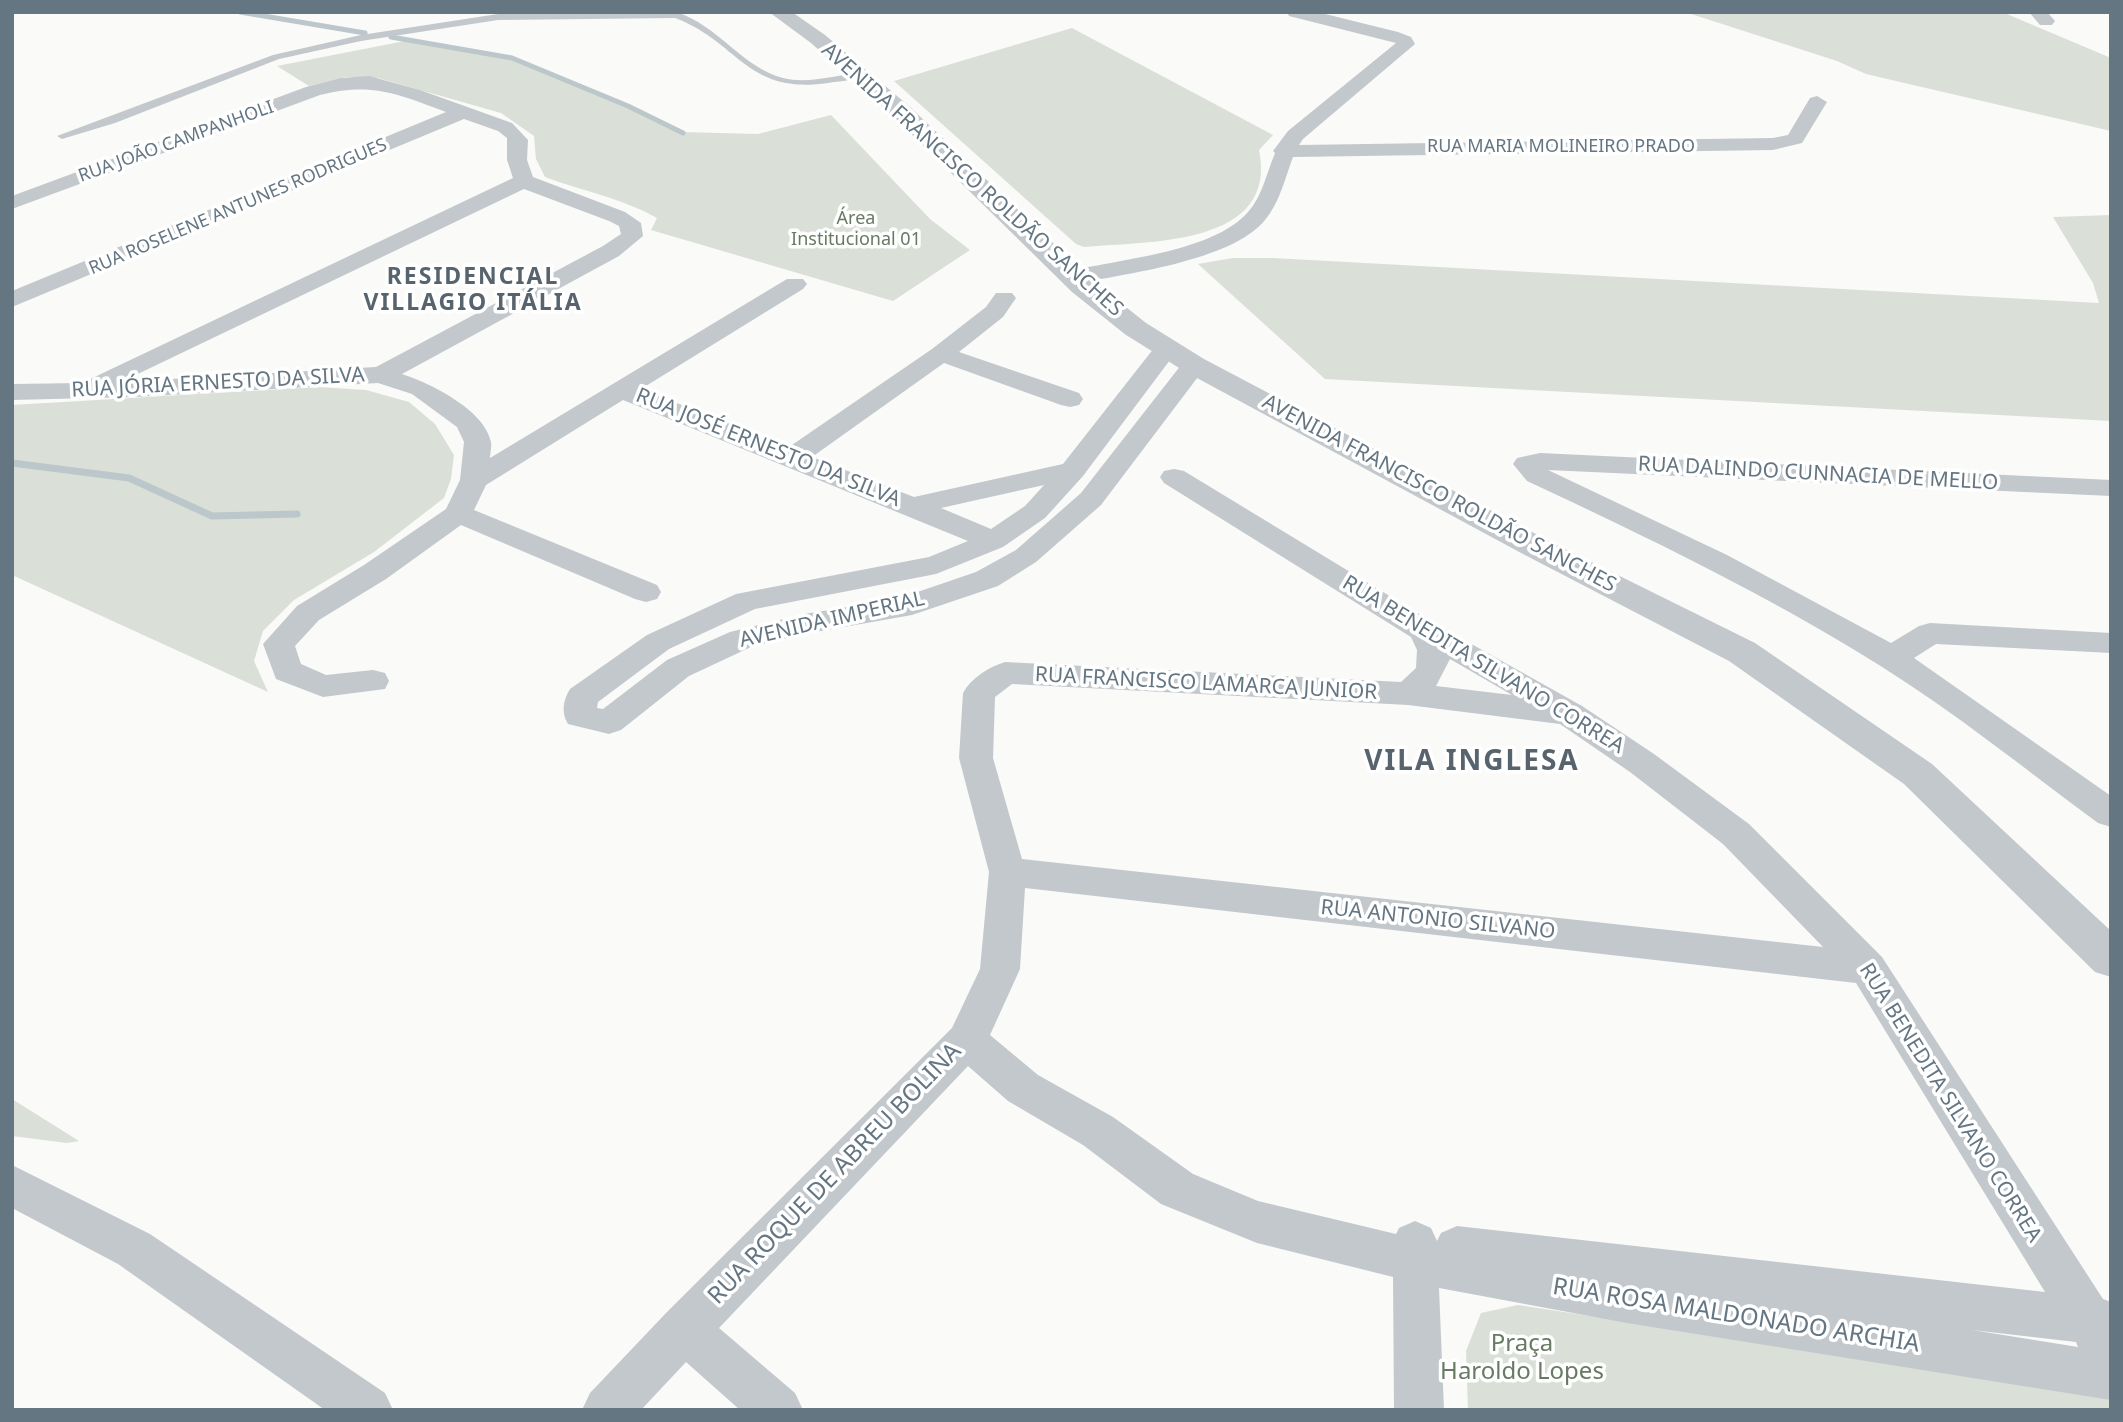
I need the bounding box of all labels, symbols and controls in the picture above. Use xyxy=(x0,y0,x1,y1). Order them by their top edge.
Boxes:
street label: AVENIDA FRANCISCO ROLDÃO SANCHES xyxy=(816,38,1128,322)
street label: RUA JOÃO CAMPANHOLI xyxy=(75,97,277,187)
street label: RUA ROSELENE ANTUNES RODRIGUES xyxy=(86,134,390,280)
street label: RUA MARIA MOLINEIRO PRADO xyxy=(1427,136,1695,158)
park label: Área Institucional 01 xyxy=(791,208,921,250)
district label: RESIDENCIAL VILLAGIO ITÁLIA xyxy=(365,263,581,317)
street label: RUA JÓRIA ERNESTO DA SILVA xyxy=(71,363,365,403)
street label: RUA JOSÉ ERNESTO DA SILVA xyxy=(632,383,904,513)
street label: AVENIDA FRANCISCO ROLDÃO SANCHES xyxy=(1258,390,1620,598)
street label: RUA DALINDO CUNNACIA DE MELLO xyxy=(1637,452,1999,496)
street label: RUA BENEDITA SILVANO CORREA xyxy=(1338,571,1628,759)
street label: AVENIDA IMPERIAL xyxy=(737,586,927,654)
street label: RUA FRANCISCO LAMARCA JUNIOR xyxy=(1034,662,1378,706)
district label: VILA INGLESA xyxy=(1366,745,1578,779)
street label: RUA ANTONIO SILVANO xyxy=(1319,895,1557,945)
street label: RUA BENEDITA SILVANO CORREA xyxy=(1853,959,2047,1247)
street label: RUA ROQUE DE ABREU BOLINA xyxy=(702,1037,968,1311)
street label: RUA ROSA MALDONADO ARCHIA xyxy=(1551,1273,1921,1359)
park label: Praça Haroldo Lopes xyxy=(1440,1330,1604,1386)

